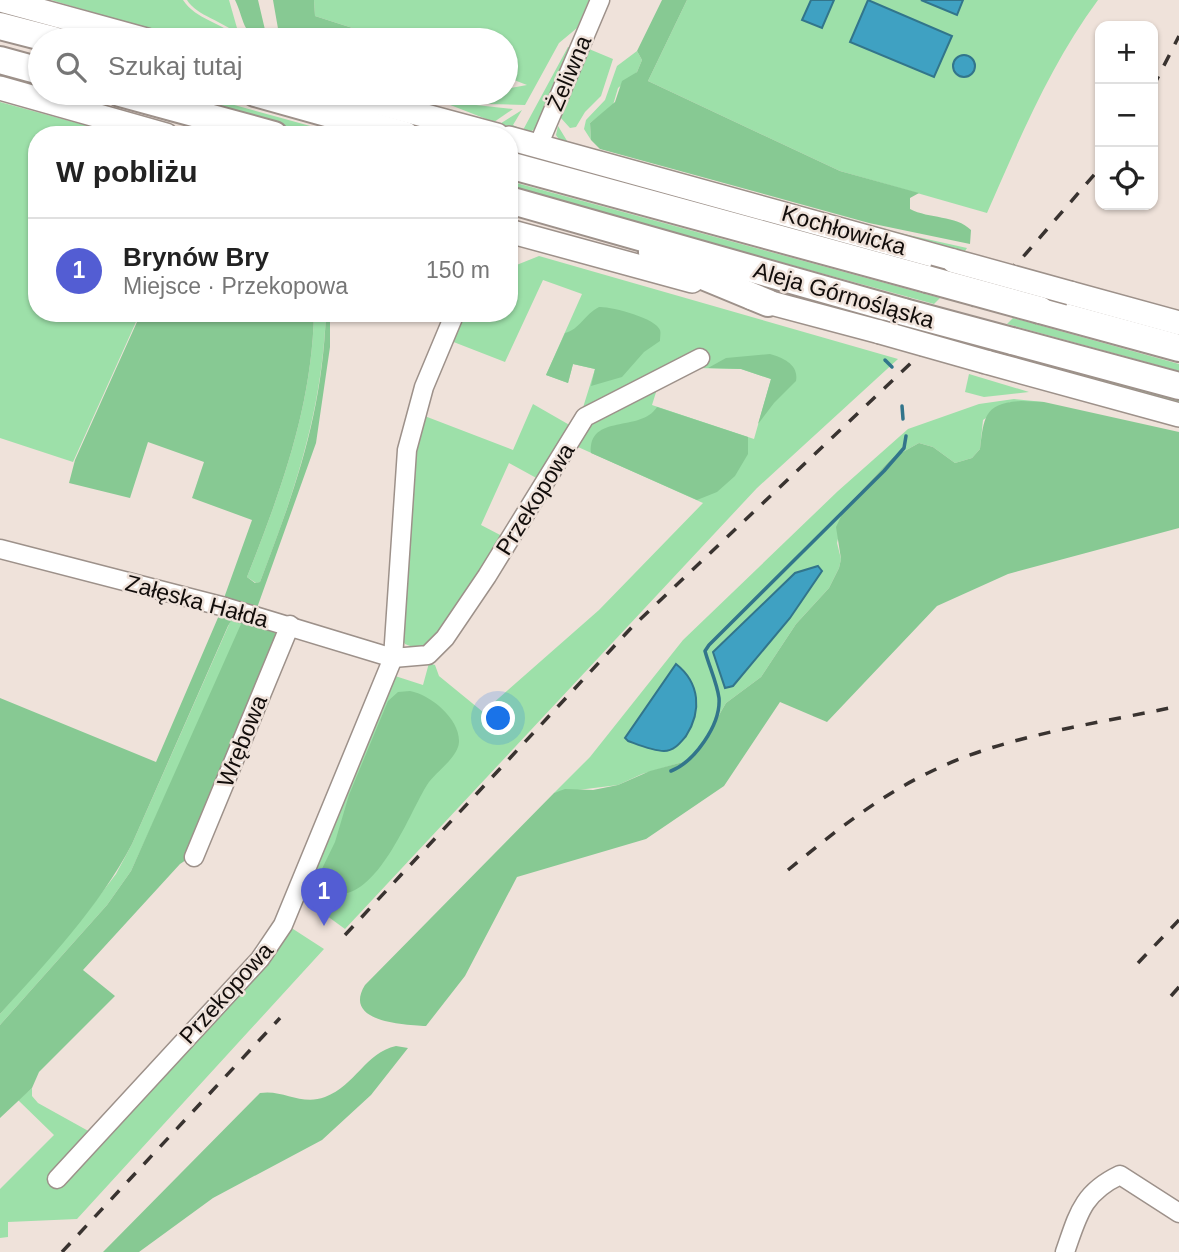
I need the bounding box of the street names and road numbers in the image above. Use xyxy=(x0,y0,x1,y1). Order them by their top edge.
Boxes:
street label: Żeliwna xyxy=(542,31,597,115)
street label: Kochłowicka xyxy=(779,200,909,260)
street label: Aleja Górnośląska xyxy=(751,257,937,333)
street label: Przekopowa xyxy=(490,438,580,560)
street label: Załęska Hałda xyxy=(123,569,272,633)
street label: Wrębowa xyxy=(212,691,272,791)
street label: Przekopowa xyxy=(174,937,278,1049)

